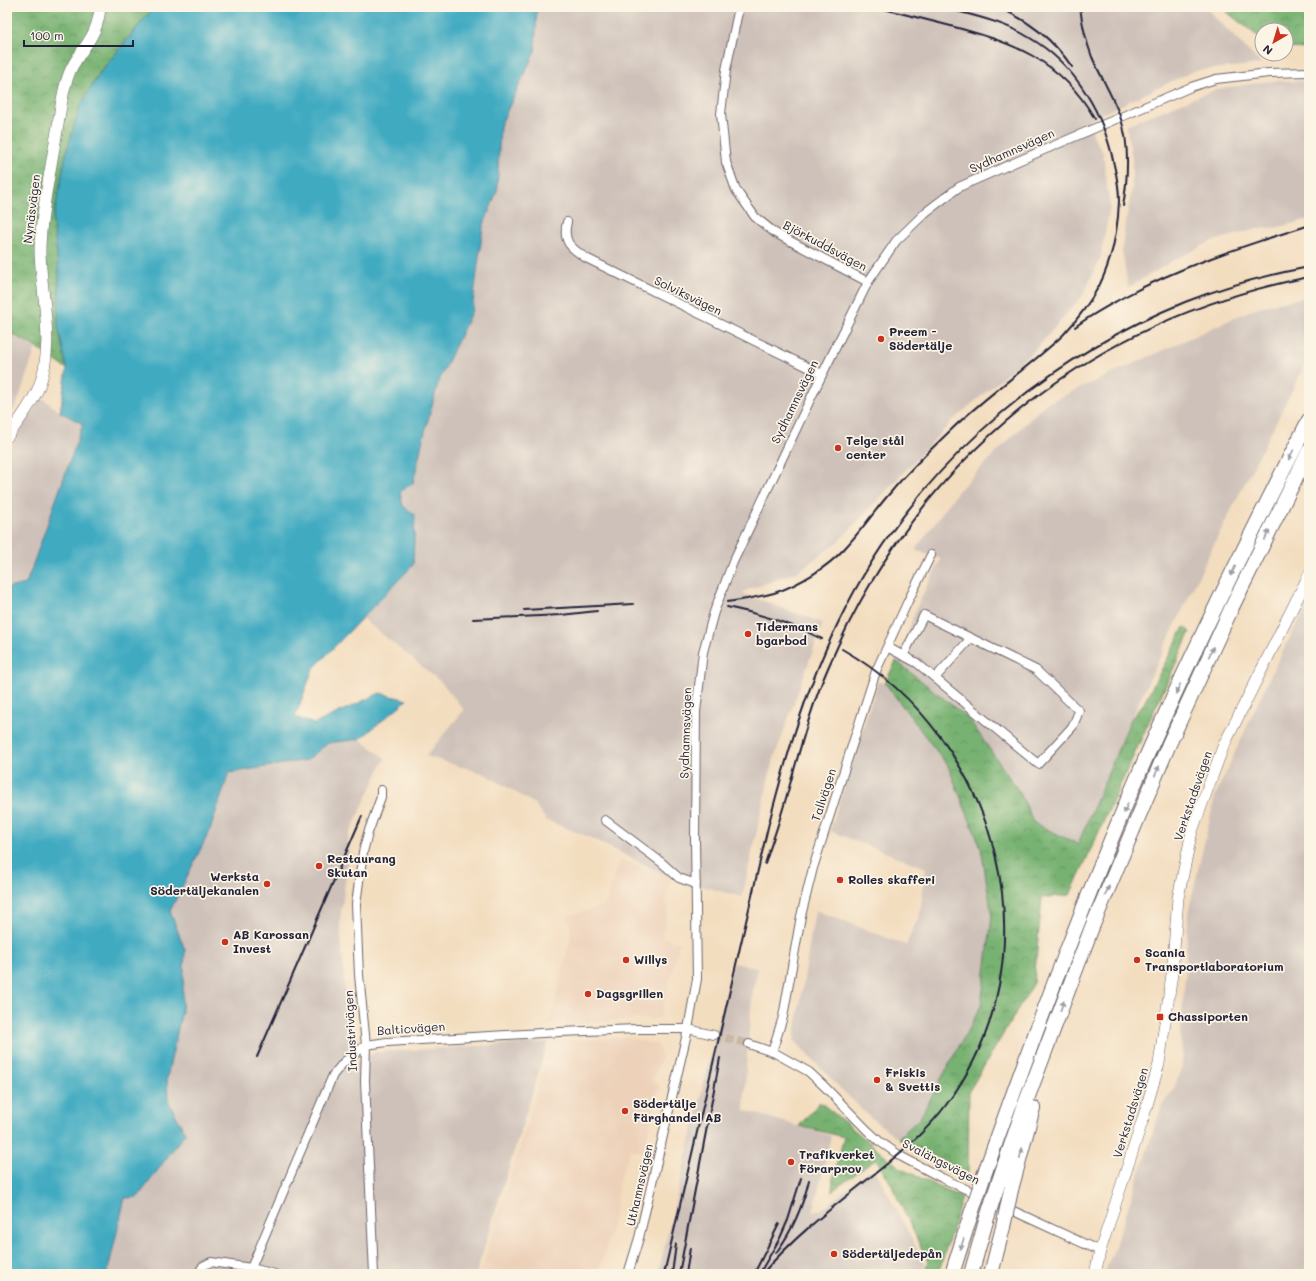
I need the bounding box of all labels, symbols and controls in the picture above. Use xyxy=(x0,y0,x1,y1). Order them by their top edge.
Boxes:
scale bar xyxy=(24,22,133,48)
north arrow xyxy=(1254,22,1294,62)
text: 100 m xyxy=(30,27,64,43)
text: N xyxy=(1260,42,1275,59)
street label: Sydhamnsvägen xyxy=(967,124,1057,176)
street label: Nynäsvägen xyxy=(19,173,43,244)
street label: Björkuddsvägen xyxy=(781,216,870,274)
street label: Solviksvägen xyxy=(652,272,725,318)
place label: Preem - Södertälje xyxy=(889,323,952,353)
marker: Preem - Södertälje xyxy=(876,334,886,344)
street label: Sydhamnsvägen xyxy=(767,357,821,446)
place label: Telge stål center xyxy=(846,432,904,462)
marker: Telge stål center xyxy=(833,443,843,453)
one-way arrow xyxy=(1288,449,1294,461)
one-way arrow xyxy=(1264,529,1270,541)
one-way arrow xyxy=(1230,565,1236,577)
place label: Tidermans bgarbod xyxy=(756,618,818,648)
marker: Tidermans bgarbod xyxy=(743,629,753,639)
one-way arrow xyxy=(1208,647,1214,658)
one-way arrow xyxy=(1175,683,1181,694)
street label: Sydhamnsvägen xyxy=(675,687,695,779)
street label: Verkstadsvägen xyxy=(1169,749,1215,843)
one-way arrow xyxy=(1154,765,1160,776)
street label: Tallvägen xyxy=(807,766,839,823)
one-way arrow xyxy=(1122,802,1128,814)
place label: Restaurang Skutan xyxy=(327,850,396,880)
marker: Restaurang Skutan xyxy=(314,861,324,871)
place label: Werksta Södertäljekanalen xyxy=(150,868,259,898)
place label: Rolles skafferi xyxy=(848,871,935,887)
marker: Rolles skafferi xyxy=(835,875,845,885)
marker: Werksta Södertäljekanalen xyxy=(262,879,272,889)
one-way arrow xyxy=(1104,884,1110,896)
place label: AB Karossan Invest xyxy=(233,926,309,956)
marker: AB Karossan Invest xyxy=(220,937,230,947)
place label: Scania Transportlaboratorium xyxy=(1145,944,1284,974)
place label: Willys xyxy=(634,951,667,967)
marker: Willys xyxy=(621,955,631,965)
marker: Scania Transportlaboratorium xyxy=(1132,955,1142,965)
place label: Dagsgrillen xyxy=(596,985,663,1001)
marker: Dagsgrillen xyxy=(583,989,593,999)
street label: Industrivägen xyxy=(340,990,360,1072)
one-way arrow xyxy=(1059,1000,1065,1012)
place label: Chassiporten xyxy=(1168,1008,1248,1024)
marker: Chassiporten xyxy=(1155,1012,1165,1022)
street label: Balticvägen xyxy=(376,1018,446,1038)
place label: Friskis & Svettis xyxy=(885,1064,940,1094)
street label: Verkstadsvägen xyxy=(1109,1065,1151,1160)
marker: Friskis & Svettis xyxy=(872,1075,882,1085)
place label: Södertälje Färghandel AB xyxy=(633,1095,721,1125)
marker: Södertälje Färghandel AB xyxy=(620,1106,630,1116)
street label: Svalängsvägen xyxy=(900,1135,983,1188)
street label: Uthamnsvägen xyxy=(622,1142,656,1227)
place label: Trafikverket Förarprov xyxy=(799,1146,874,1176)
one-way arrow xyxy=(1018,1146,1024,1158)
marker: Trafikverket Förarprov xyxy=(786,1157,796,1167)
one-way arrow xyxy=(958,1238,964,1250)
place label: Södertäljedepån xyxy=(842,1245,942,1261)
marker: Södertäljedepån xyxy=(829,1249,839,1259)

